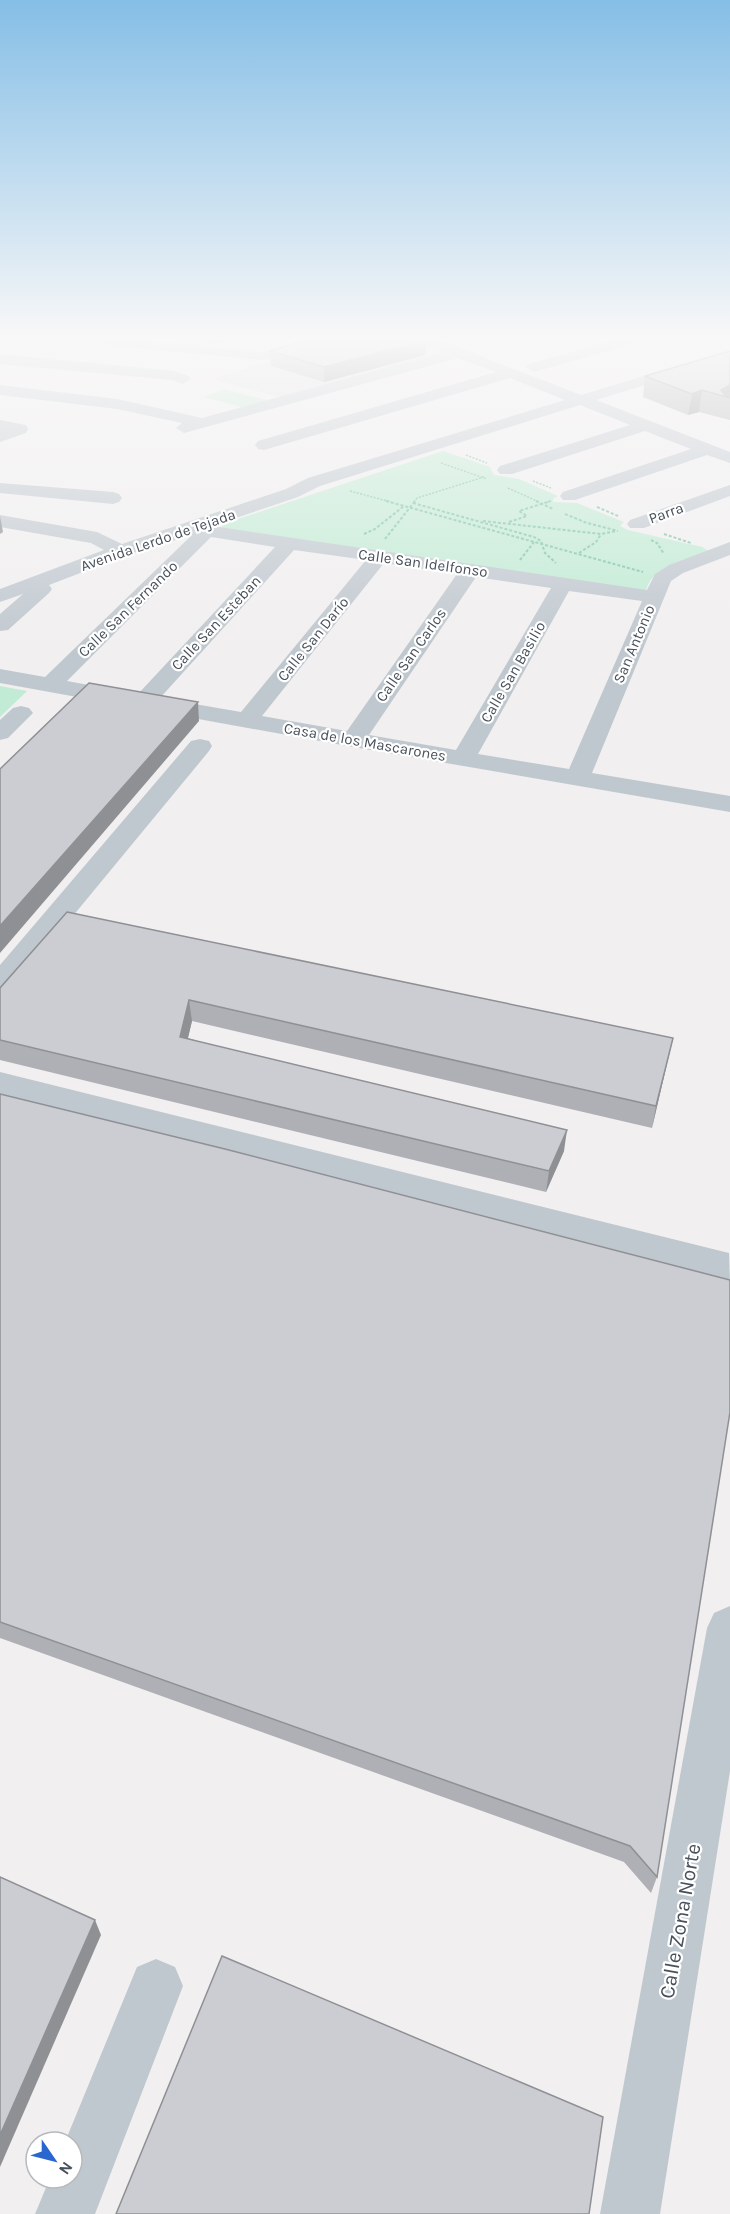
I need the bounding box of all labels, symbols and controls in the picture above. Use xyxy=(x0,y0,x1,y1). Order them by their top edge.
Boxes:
street label: Parra xyxy=(646,498,686,528)
street label: Avenida Lerdo de Tejada xyxy=(78,505,238,575)
street label: Calle San Idelfonso xyxy=(357,545,489,581)
street label: Calle San Fernando xyxy=(75,557,181,661)
street label: Calle San Esteban xyxy=(168,572,264,674)
street label: Calle San Darío xyxy=(273,593,353,685)
street label: San Antonio xyxy=(609,602,659,686)
street label: Calle San Carlos xyxy=(372,605,450,705)
street label: Calle San Basilio xyxy=(477,618,549,726)
street label: Casa de los Mascarones xyxy=(283,719,447,765)
street label: Calle Zona Norte xyxy=(655,1842,705,2000)
north arrow xyxy=(24,2130,84,2190)
text: N xyxy=(55,2158,77,2178)

